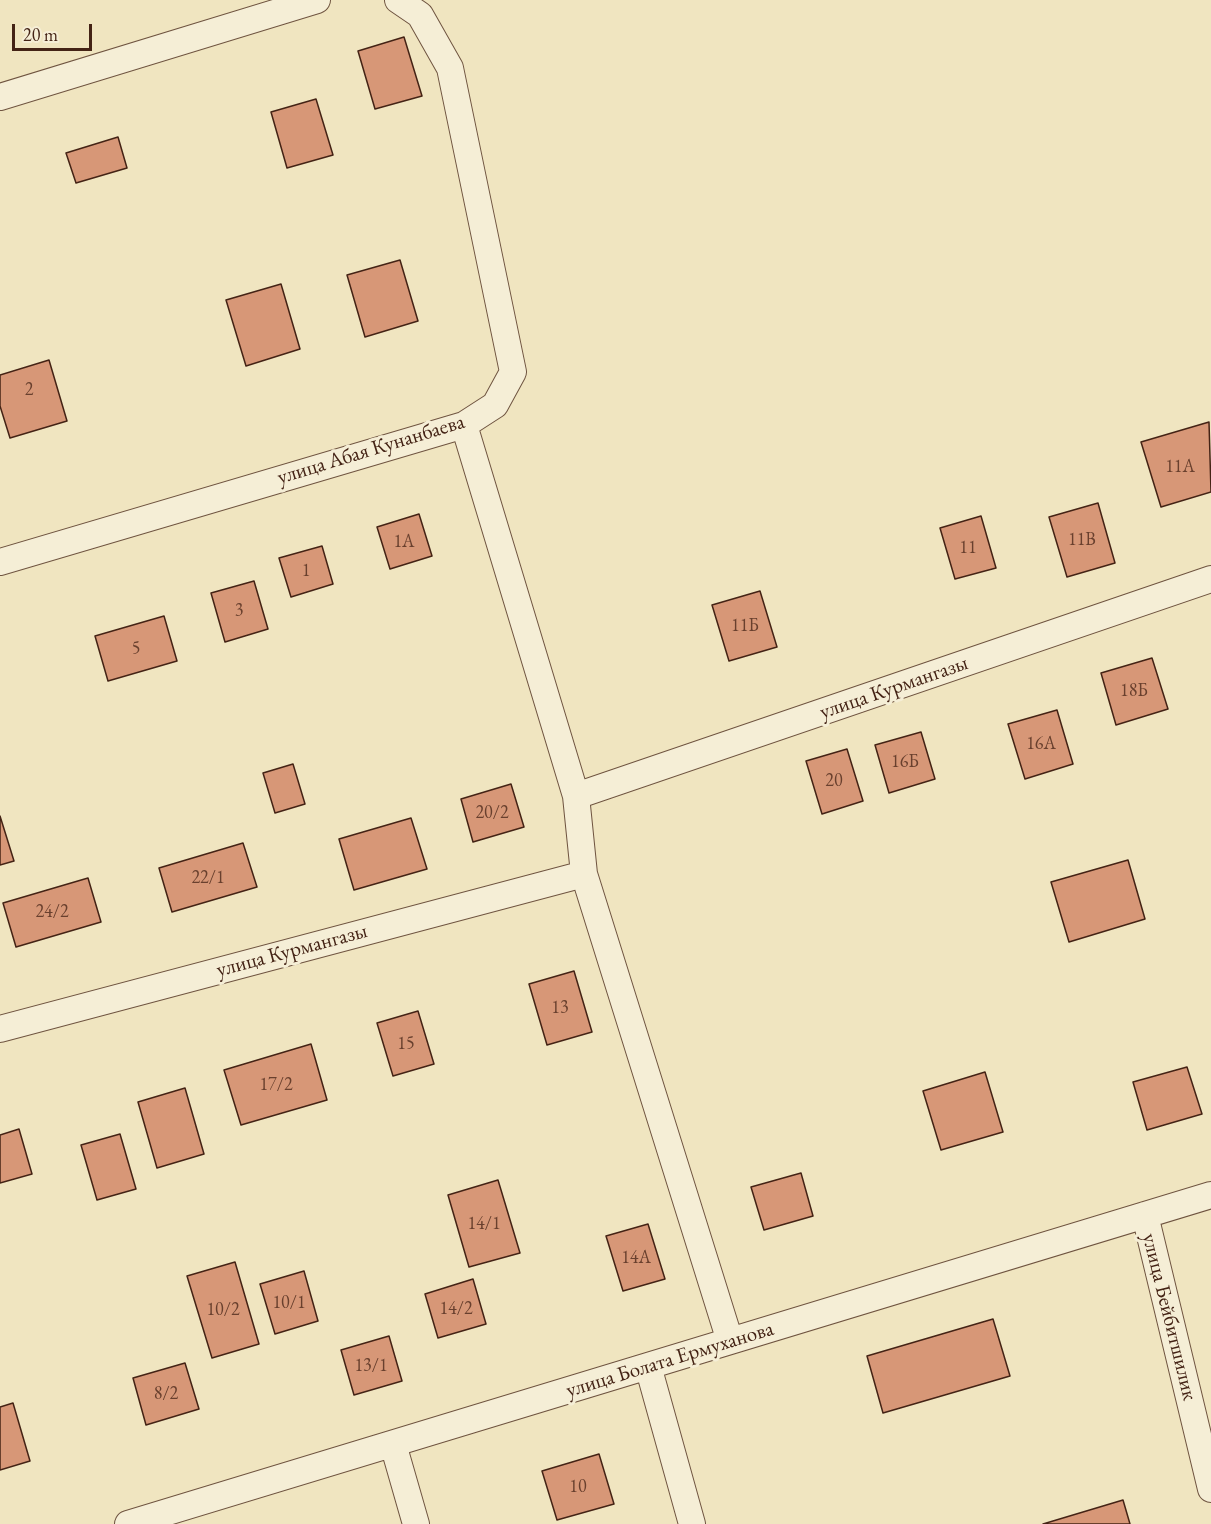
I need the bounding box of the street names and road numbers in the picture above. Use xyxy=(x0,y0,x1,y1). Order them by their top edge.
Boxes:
street label: улица Абая Кунанбаева xyxy=(274,410,468,490)
street label: улица Курмангазы xyxy=(817,651,971,725)
street label: улица Курмангазы xyxy=(214,919,370,983)
street label: улица Бейбитшилик xyxy=(1136,1231,1202,1403)
street label: улица Болата Ермуханова xyxy=(563,1316,777,1404)

